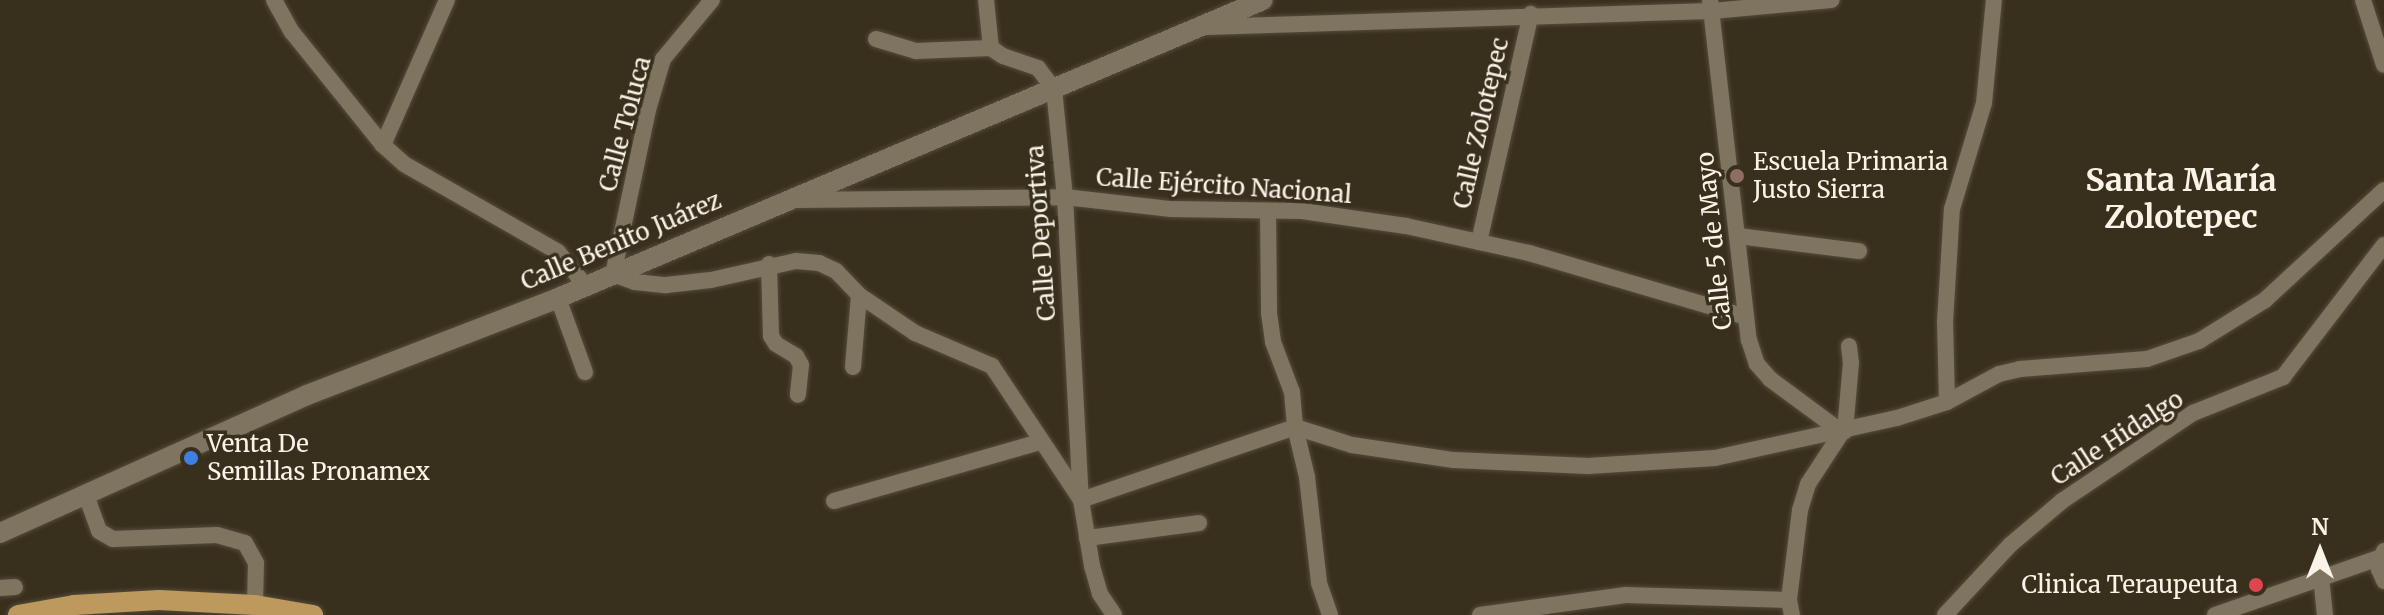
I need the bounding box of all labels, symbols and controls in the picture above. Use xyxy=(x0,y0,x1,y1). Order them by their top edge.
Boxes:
street label: Calle Zolotepec xyxy=(1447,35,1515,211)
street label: Calle Toluca xyxy=(593,53,657,195)
street label: Calle Deportiva xyxy=(1020,144,1062,322)
place label: Escuela Primaria Justo Sierra xyxy=(1753,148,1948,204)
street label: Calle 5 de Mayo xyxy=(1690,151,1738,331)
district label: Santa María Zolotepec xyxy=(2085,162,2277,237)
street label: Calle Ejército Nacional xyxy=(1095,163,1353,209)
marker: Escuela Primaria Justo Sierra xyxy=(1728,167,1746,185)
street label: Calle Benito Juárez xyxy=(517,186,725,296)
street label: Calle Hidalgo xyxy=(2045,385,2189,491)
place label: Venta De Semillas Pronamex xyxy=(207,430,430,486)
marker: Venta De Semillas Pronamex xyxy=(182,449,200,467)
north arrow xyxy=(2280,511,2360,591)
text: N xyxy=(2311,513,2329,541)
place label: Clinica Teraupeuta xyxy=(2022,571,2238,599)
marker: Clinica Teraupeuta xyxy=(2245,574,2267,596)

